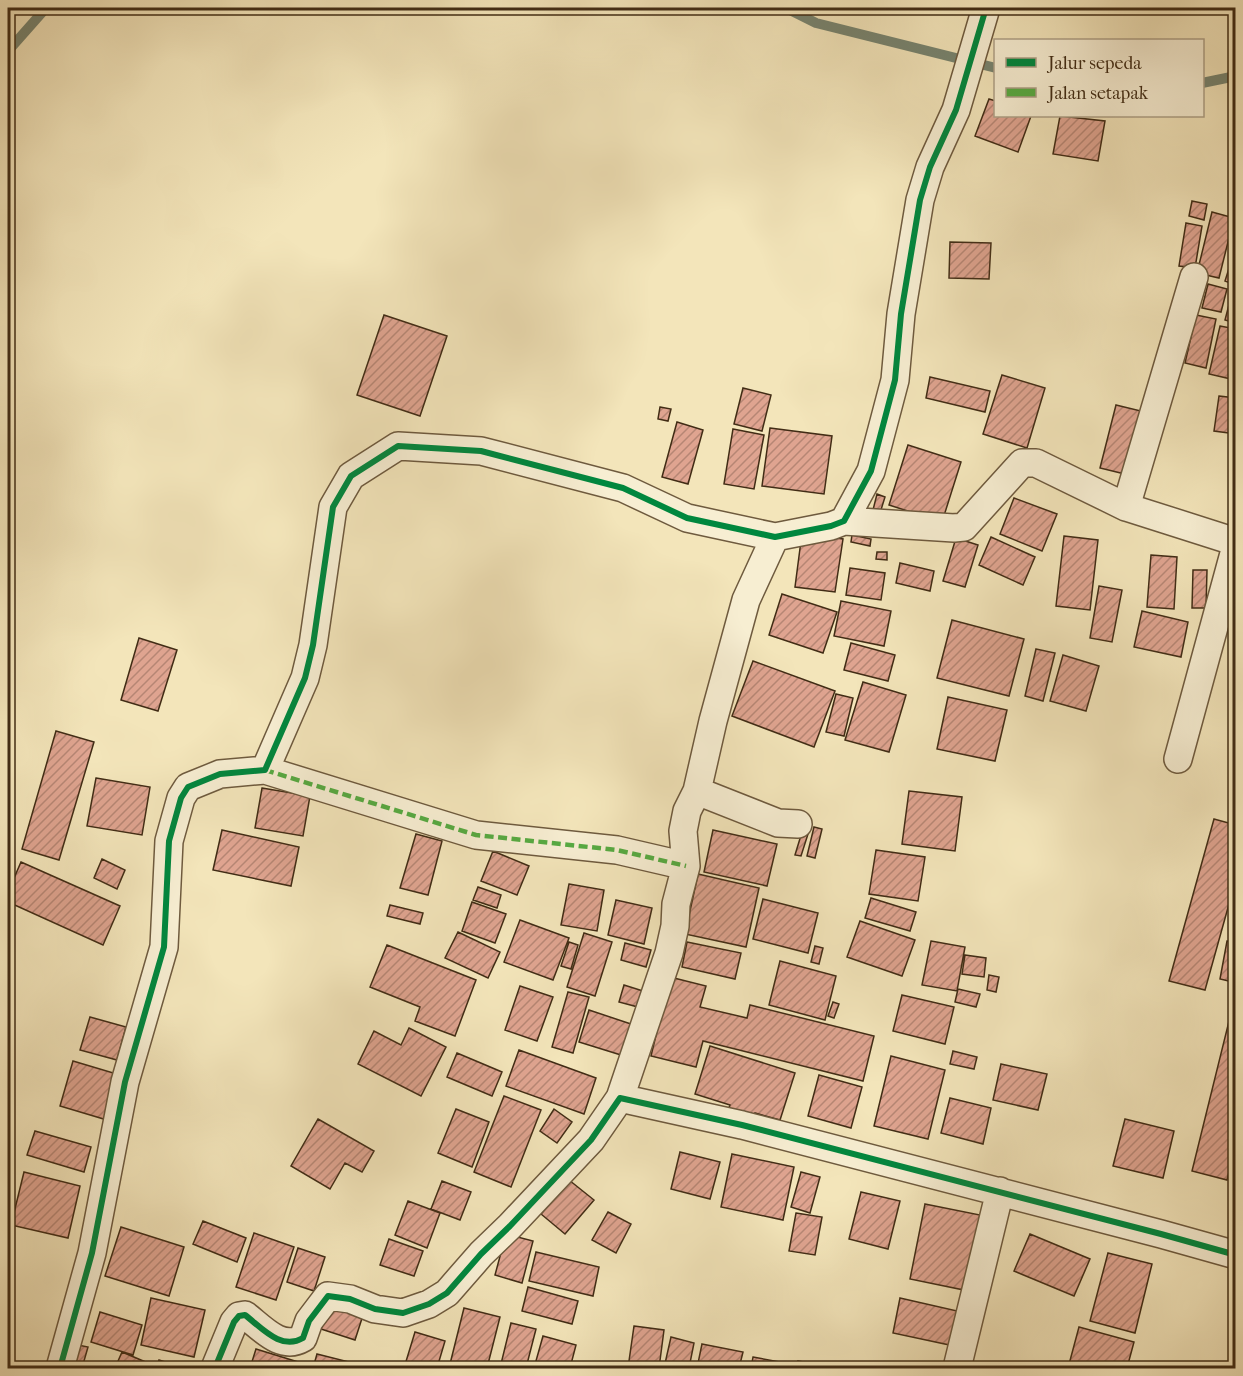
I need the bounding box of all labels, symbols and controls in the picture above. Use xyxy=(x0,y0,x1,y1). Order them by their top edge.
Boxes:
legend xyxy=(994,39,1204,117)
text: Jalur sepeda xyxy=(1046,53,1142,74)
text: Jalan setapak xyxy=(1046,83,1149,104)

